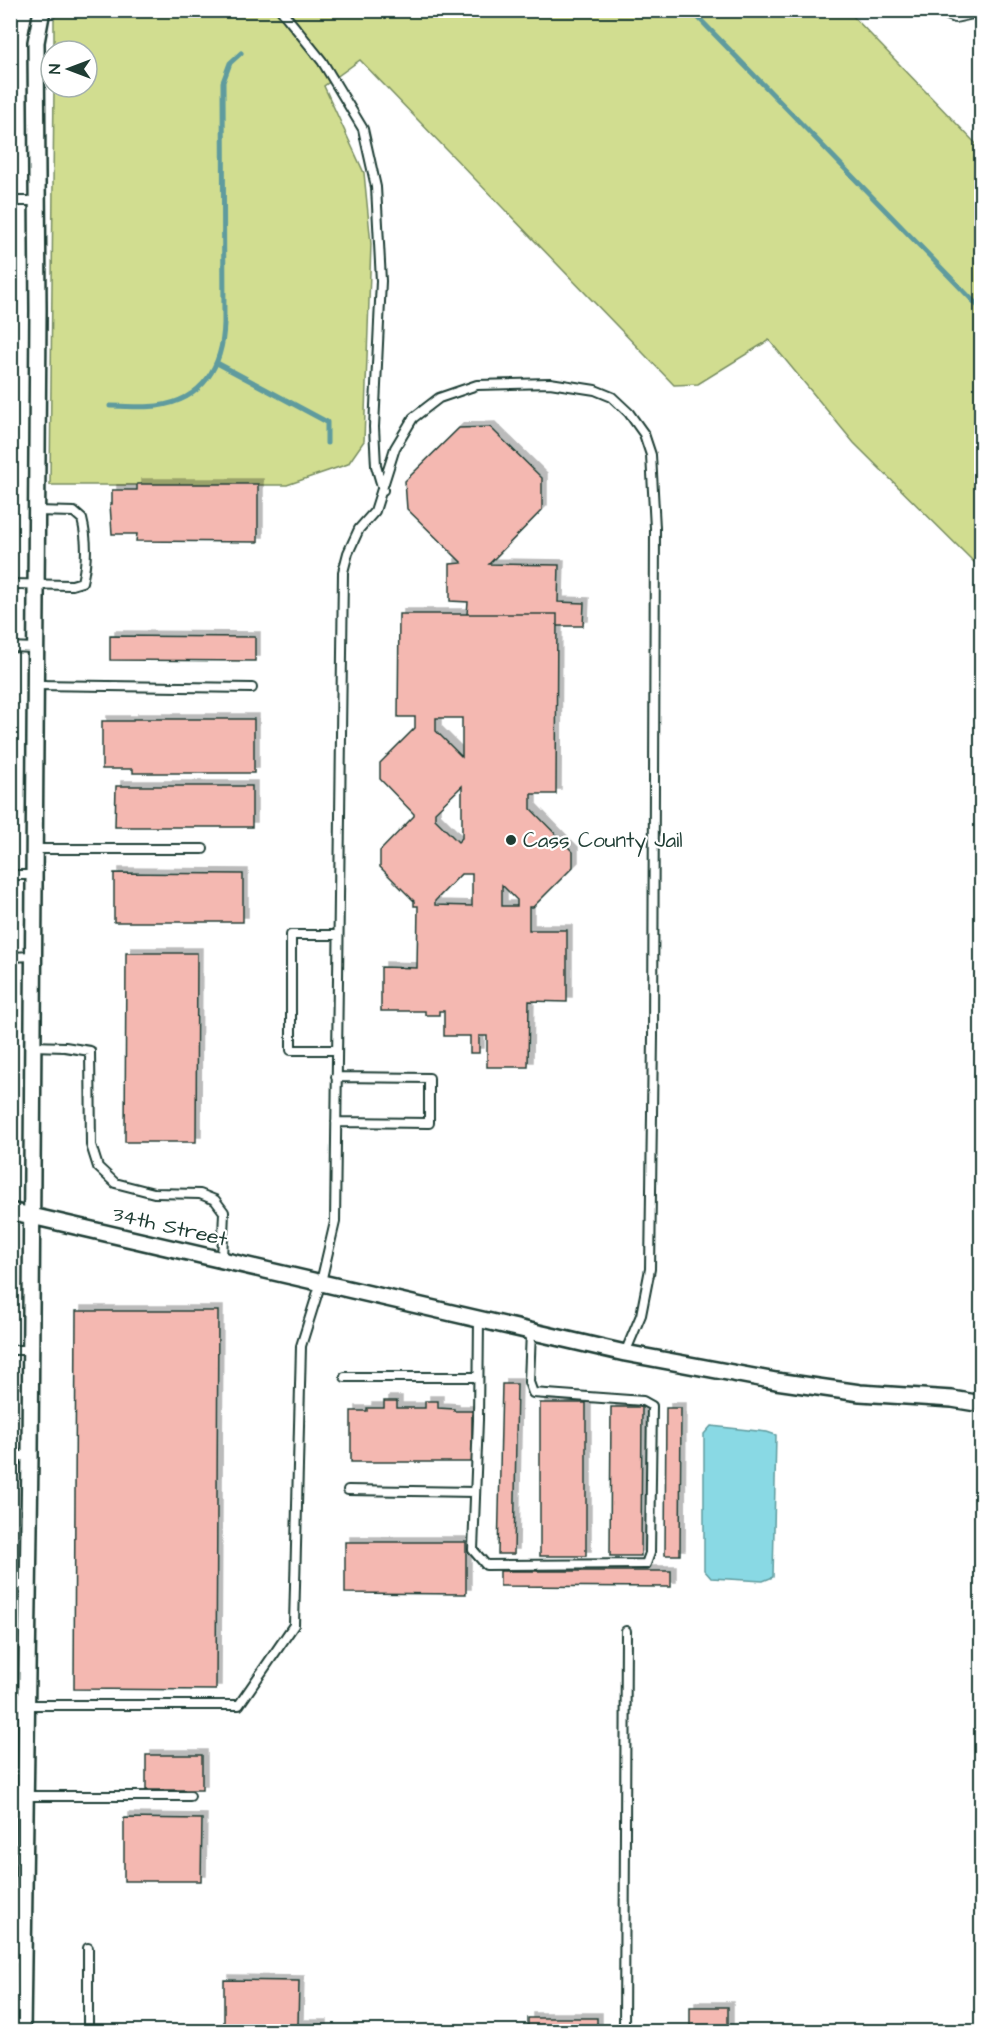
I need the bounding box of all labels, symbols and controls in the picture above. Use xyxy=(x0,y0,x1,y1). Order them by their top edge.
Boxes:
north arrow xyxy=(39,39,99,99)
text: N xyxy=(44,64,66,74)
place label: Cass County Jail xyxy=(523,826,683,857)
marker: Cass County Jail xyxy=(504,833,518,847)
street label: 34th Street xyxy=(110,1199,231,1254)

